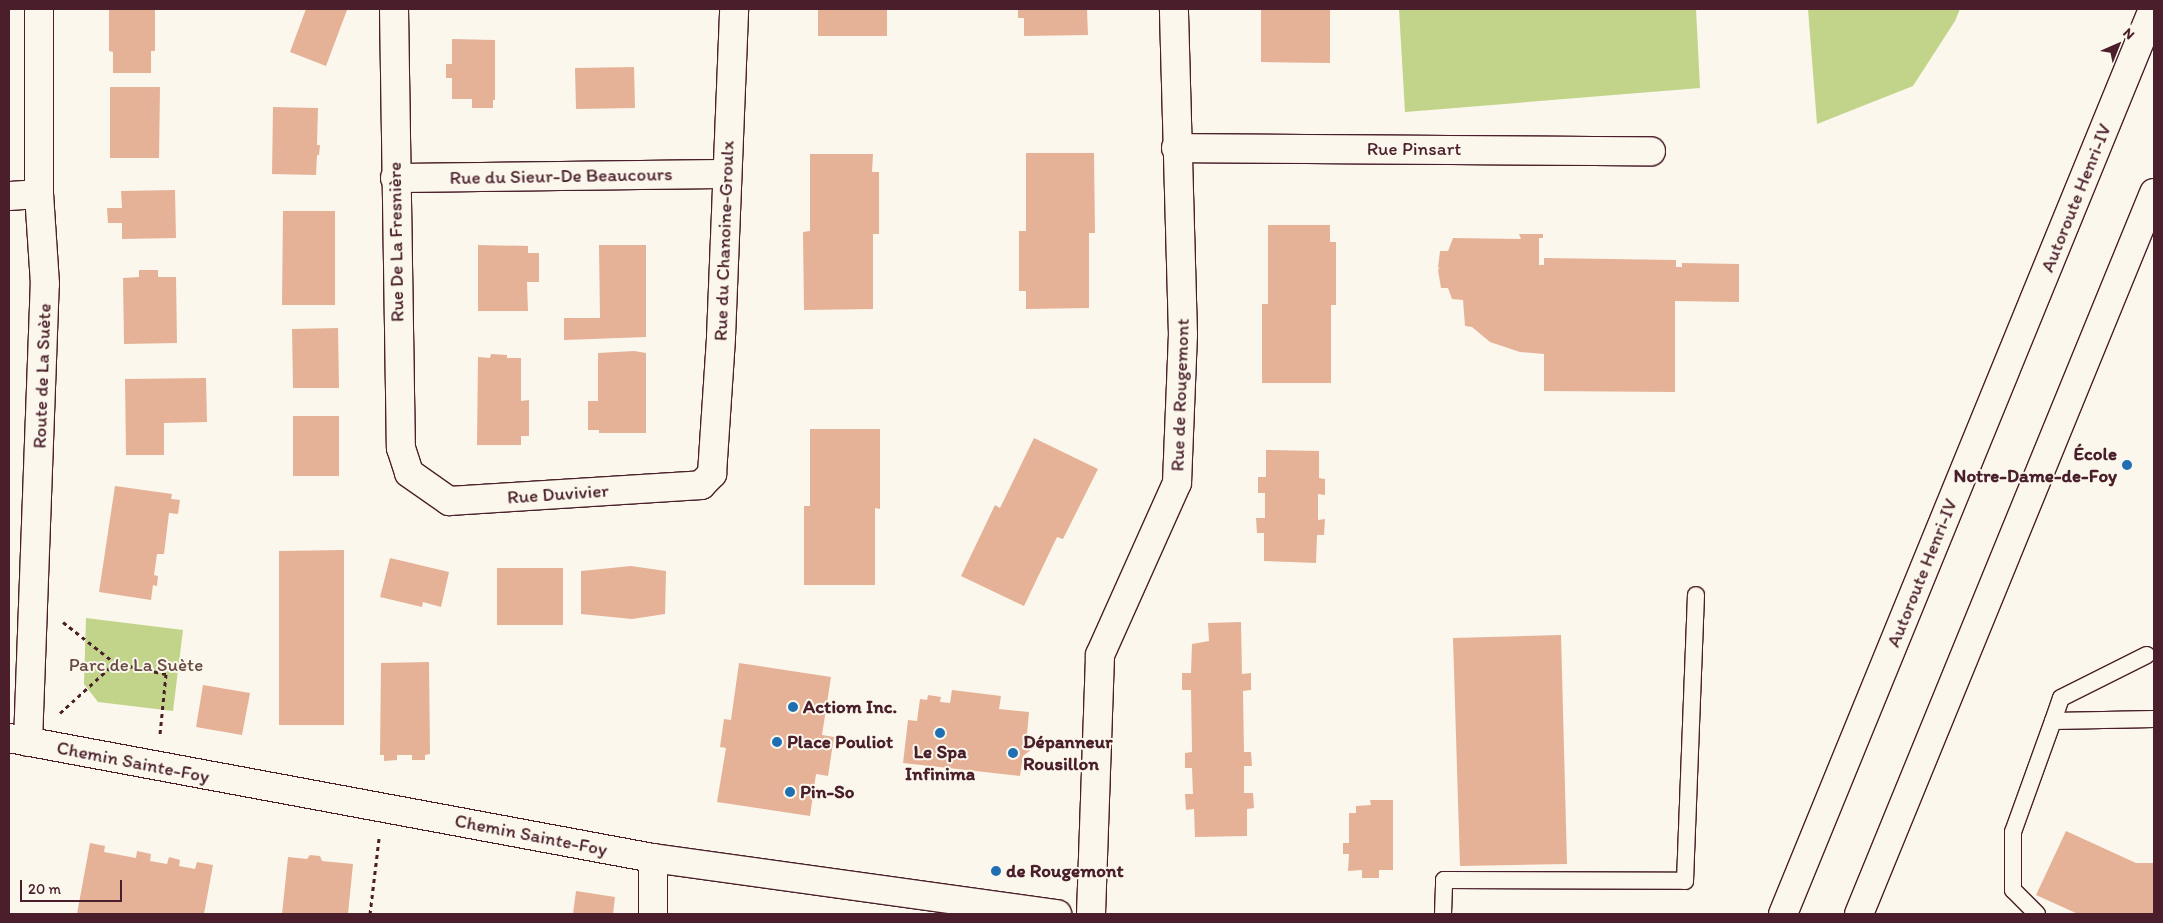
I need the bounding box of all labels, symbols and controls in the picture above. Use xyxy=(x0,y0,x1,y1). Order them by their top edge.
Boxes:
north arrow xyxy=(2093,20,2143,70)
text: N xyxy=(2119,24,2138,43)
street label: Autoroute Henri-IV xyxy=(2036,121,2116,275)
street label: Rue Pinsart xyxy=(1367,138,1461,160)
street label: Rue du Chanoine-Groulx xyxy=(709,140,739,342)
street label: Rue De La Fresnière xyxy=(383,161,409,323)
street label: Rue du Sieur-De Beaucours xyxy=(450,163,672,189)
street label: Route de La Suète xyxy=(28,303,56,449)
street label: Rue de Rougemont xyxy=(1166,318,1194,472)
place label: École Notre-Dame-de-Foy xyxy=(1954,443,2117,487)
marker: École Notre-Dame-de-Foy xyxy=(2121,459,2133,471)
street label: Rue Duvivier xyxy=(506,479,610,509)
street label: Autoroute Henri-IV xyxy=(1882,496,1962,650)
park label: Parc de La Suète xyxy=(69,654,203,676)
place label: Actiom Inc. xyxy=(803,696,897,718)
marker: Actiom Inc. xyxy=(787,701,799,713)
marker: Le Spa Infinima xyxy=(934,727,946,739)
place label: Place Pouliot xyxy=(787,731,892,753)
place label: Dépanneur Rousillon xyxy=(1023,731,1113,775)
street label: Chemin Sainte-Foy xyxy=(55,736,211,788)
marker: Place Pouliot xyxy=(771,736,783,748)
place label: Le Spa Infinima xyxy=(905,741,975,785)
marker: Dépanneur Rousillon xyxy=(1007,747,1019,759)
place label: Pin-So xyxy=(800,781,854,803)
marker: Pin-So xyxy=(784,786,796,798)
street label: Chemin Sainte-Foy xyxy=(453,809,609,861)
place label: de Rougemont xyxy=(1006,860,1123,882)
marker: de Rougemont xyxy=(990,865,1002,877)
scale bar xyxy=(22,870,125,902)
text: 20 m xyxy=(28,880,61,898)

